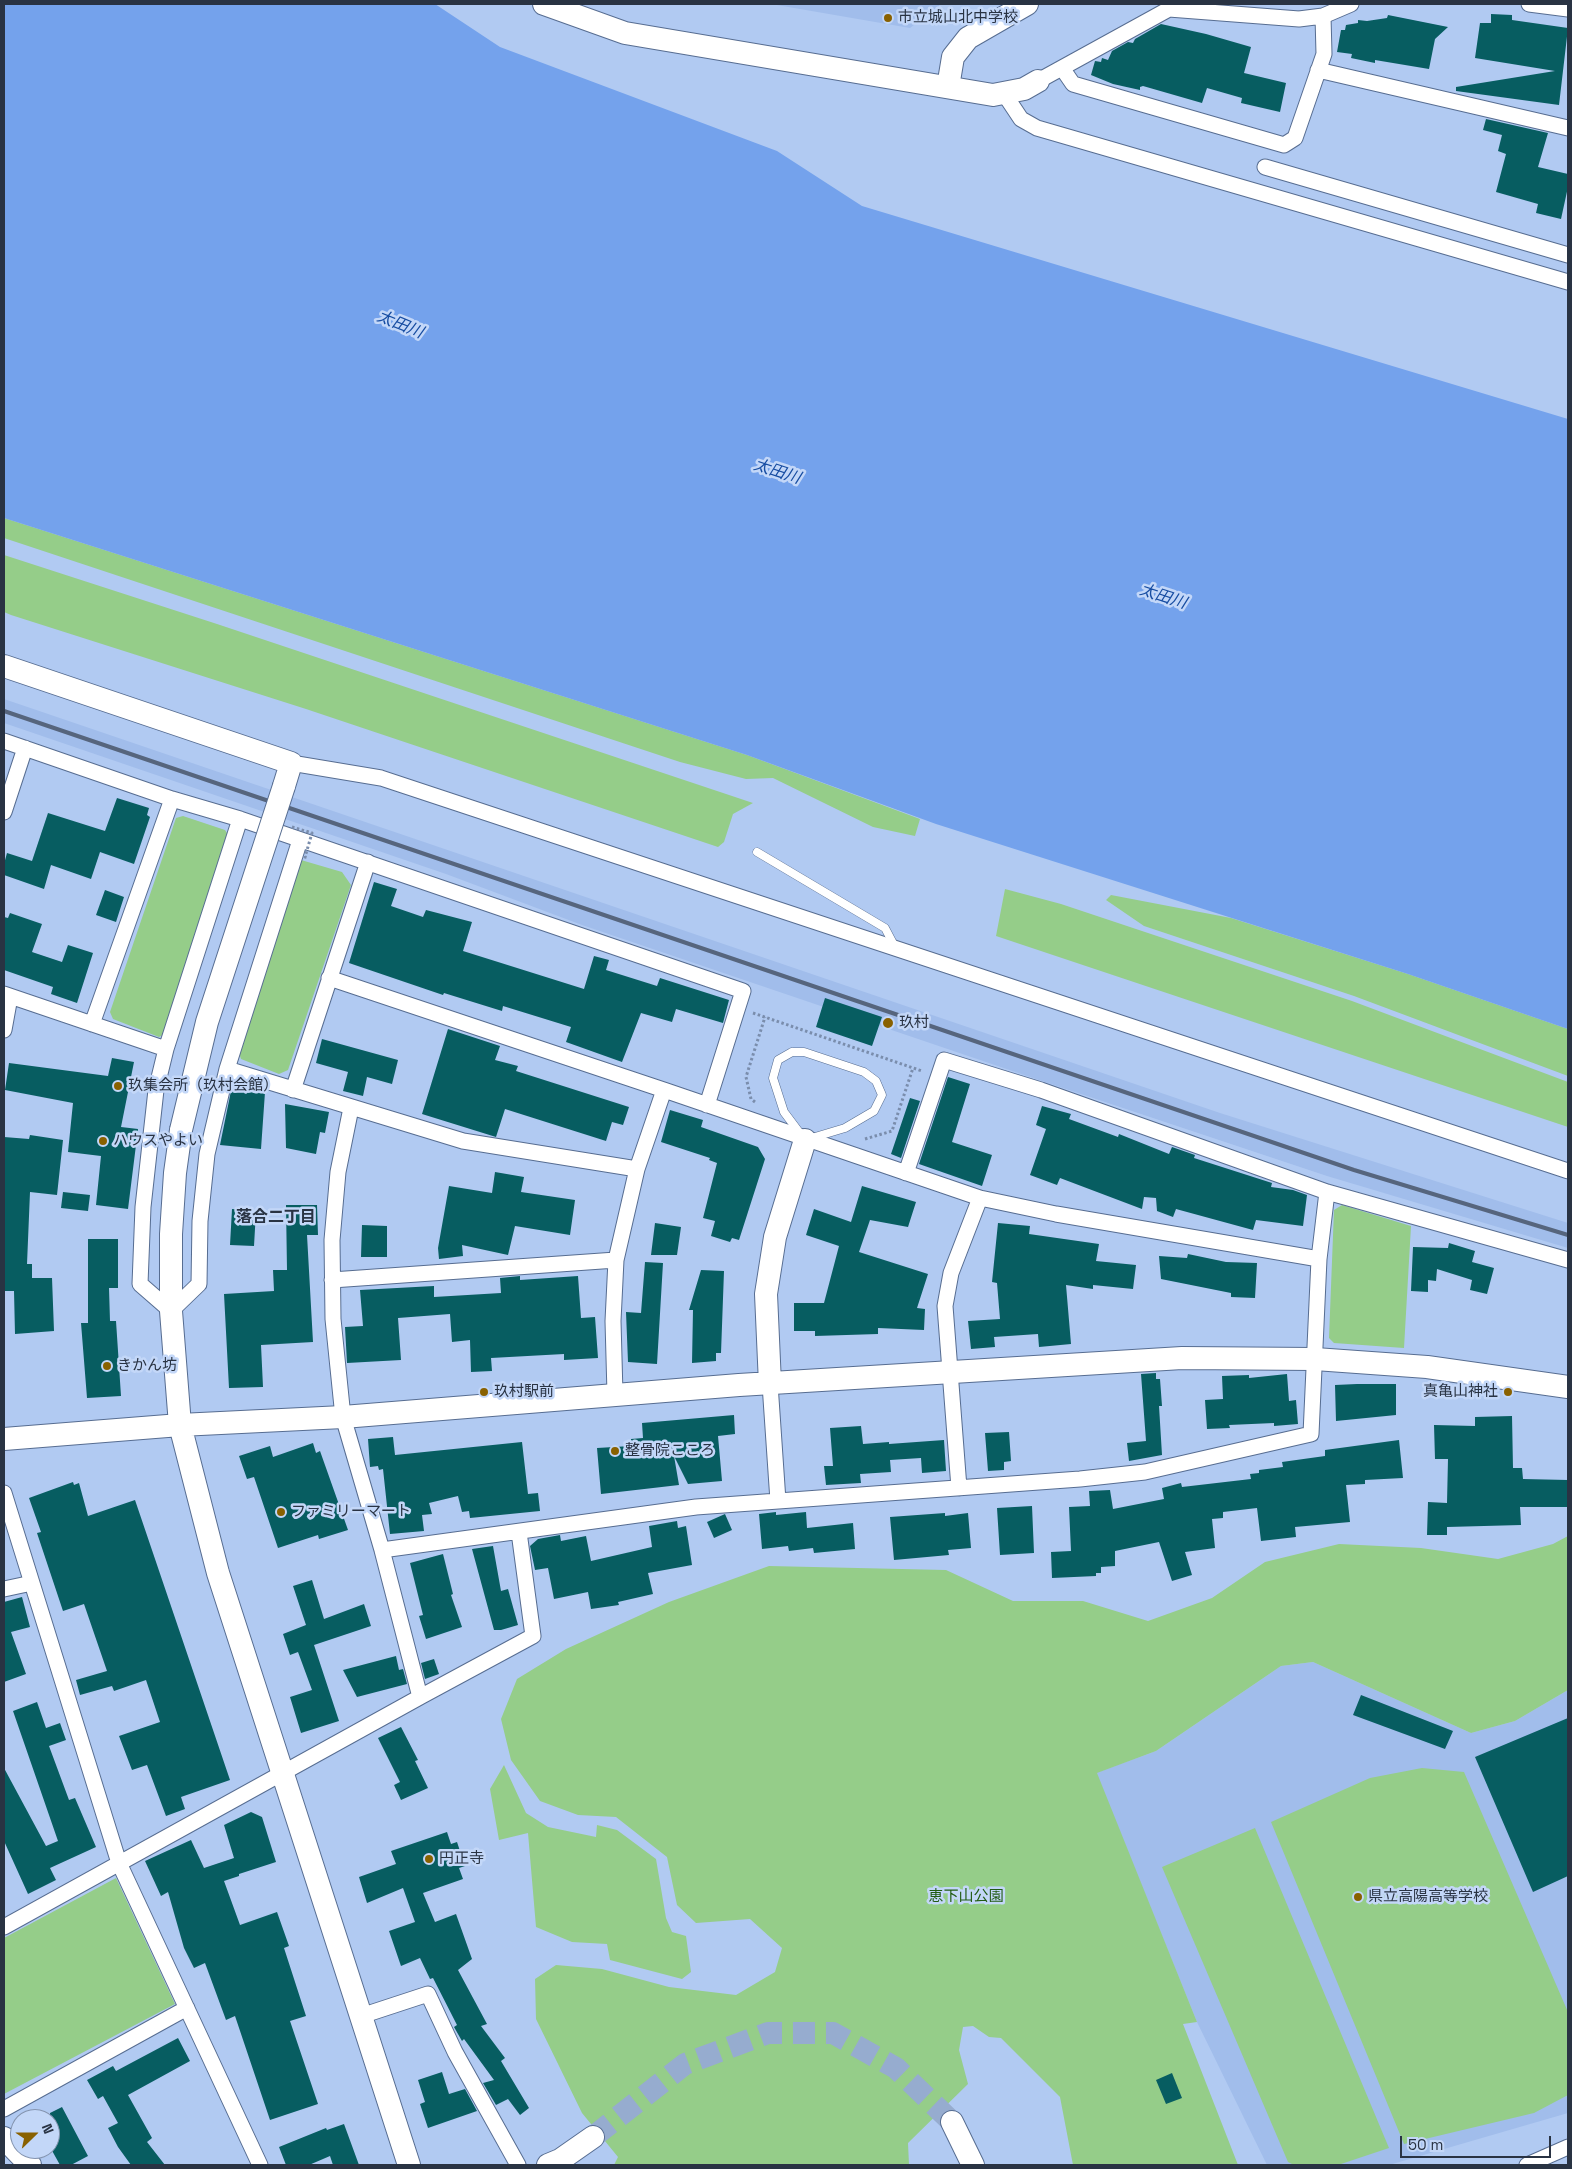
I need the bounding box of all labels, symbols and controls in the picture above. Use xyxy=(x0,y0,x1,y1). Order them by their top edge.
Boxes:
place label: 市立城山北中学校 xyxy=(898,9,1018,27)
marker: 市立城山北中学校 xyxy=(882,12,894,24)
water label: 太田川 xyxy=(374,307,426,343)
water label: 太田川 xyxy=(751,455,803,489)
water label: 太田川 xyxy=(1137,580,1189,614)
place label: 玖村 xyxy=(899,1014,929,1032)
marker: 玖村 xyxy=(881,1016,895,1030)
place label: 玖集会所（玖村会館） xyxy=(128,1077,278,1095)
marker: 玖集会所（玖村会館） xyxy=(112,1080,124,1092)
place label: ハウスやよい xyxy=(113,1132,203,1150)
marker: ハウスやよい xyxy=(97,1135,109,1147)
district label: 落合二丁目 xyxy=(236,1208,316,1228)
place label: きかん坊 xyxy=(117,1357,177,1375)
marker: きかん坊 xyxy=(101,1360,113,1372)
place label: 玖村駅前 xyxy=(494,1383,554,1401)
place label: 真亀山神社 xyxy=(1423,1383,1498,1401)
marker: 玖村駅前 xyxy=(478,1386,490,1398)
marker: 真亀山神社 xyxy=(1502,1386,1514,1398)
place label: 整骨院こころ xyxy=(625,1442,715,1460)
marker: 整骨院こころ xyxy=(609,1445,621,1457)
place label: ファミリーマート xyxy=(291,1503,411,1521)
marker: ファミリーマート xyxy=(275,1506,287,1518)
place label: 円正寺 xyxy=(439,1850,484,1868)
marker: 円正寺 xyxy=(423,1853,435,1865)
park label: 恵下山公園 xyxy=(929,1888,1003,1906)
place label: 県立高陽高等学校 xyxy=(1368,1888,1488,1906)
marker: 県立高陽高等学校 xyxy=(1352,1891,1364,1903)
north arrow xyxy=(10,2109,60,2159)
text: N xyxy=(38,2121,58,2136)
scale bar xyxy=(1402,2126,1553,2158)
text: 50 m xyxy=(1408,2135,1443,2154)

